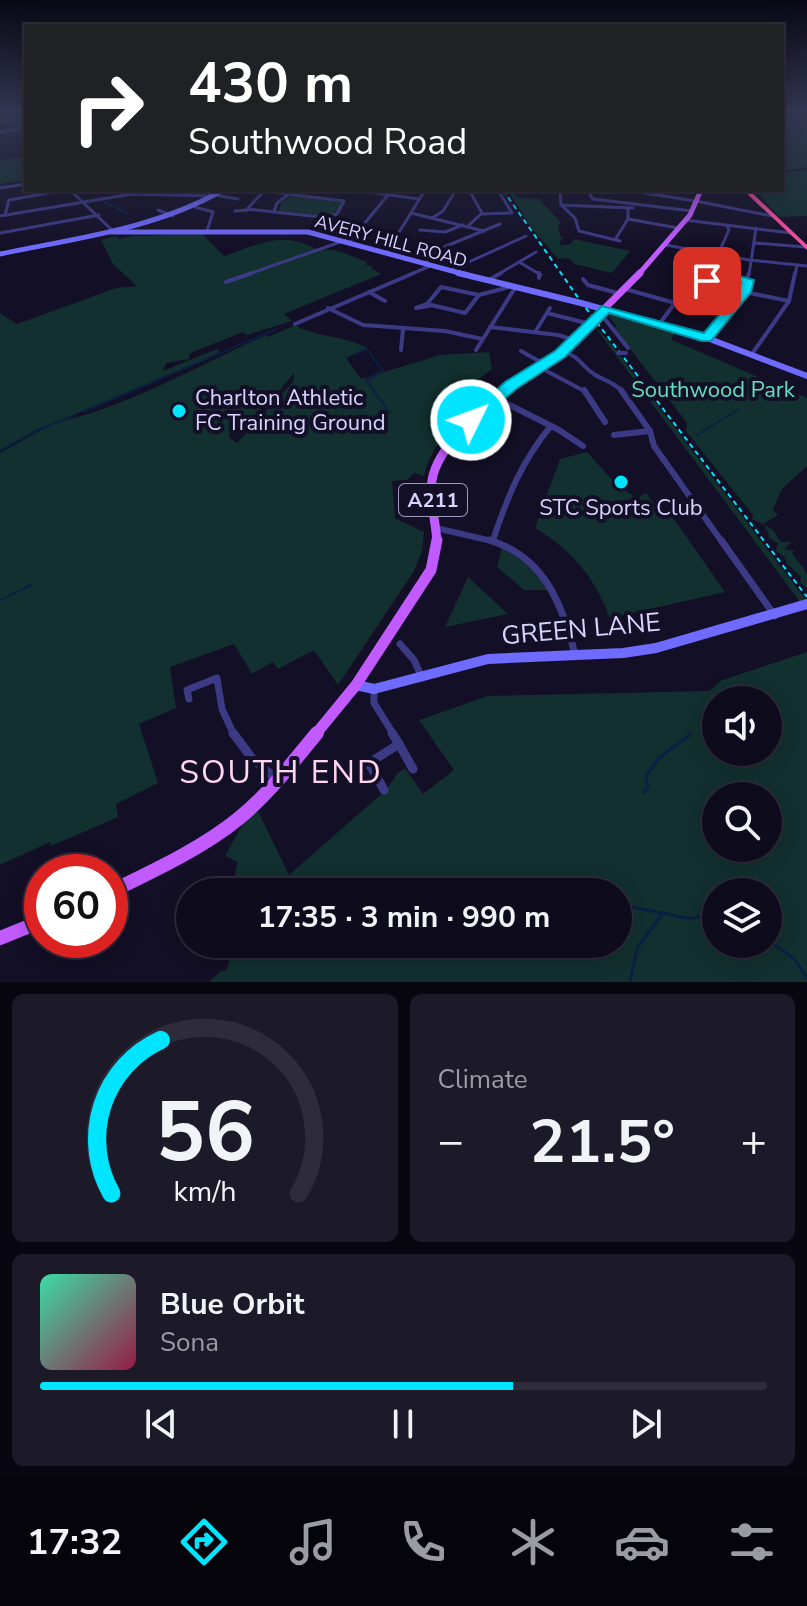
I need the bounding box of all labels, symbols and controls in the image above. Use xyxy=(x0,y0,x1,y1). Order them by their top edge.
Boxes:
text: 430 m xyxy=(188,45,353,122)
icon: right xyxy=(56,56,160,160)
text: Southwood Road xyxy=(188,118,467,167)
street label: AVERY HILL ROAD xyxy=(312,209,470,273)
pin xyxy=(673,247,741,315)
icon: arrive xyxy=(685,259,729,303)
park label: Southwood Park xyxy=(631,375,796,405)
position arrow xyxy=(429,378,513,462)
place label: Charlton Athletic FC Training Ground xyxy=(195,383,386,438)
marker: Charlton Athletic FC Training Ground xyxy=(170,402,188,420)
marker: STC Sports Club xyxy=(612,473,630,491)
road number: A211 xyxy=(399,484,467,516)
place label: STC Sports Club xyxy=(539,493,703,523)
street label: GREEN LANE xyxy=(500,605,662,653)
map controls xyxy=(702,686,782,958)
button: sound xyxy=(702,686,782,766)
district label: SOUTH END xyxy=(179,751,383,794)
button: search xyxy=(702,782,782,862)
speed limit sign: 60 xyxy=(24,854,128,958)
button: layers xyxy=(702,878,782,958)
text: 17:35 · 3 min · 990 m xyxy=(258,897,550,938)
text: Climate xyxy=(438,1062,528,1097)
text: 56 xyxy=(155,1076,255,1189)
text: 21.5° xyxy=(529,1101,675,1183)
text: − xyxy=(438,1112,464,1172)
text: + xyxy=(741,1112,767,1172)
text: km/h xyxy=(173,1172,236,1211)
text: Blue Orbit xyxy=(160,1284,304,1325)
text: Sona xyxy=(160,1325,219,1360)
icon: previous xyxy=(139,1402,183,1446)
icon: pause xyxy=(381,1402,425,1446)
icon: next xyxy=(624,1402,668,1446)
icon: directions xyxy=(176,1514,232,1570)
icon: music xyxy=(285,1514,341,1570)
icon: phone xyxy=(395,1514,451,1570)
icon: climate xyxy=(505,1514,561,1570)
icon: car xyxy=(614,1514,670,1570)
icon: filters xyxy=(724,1514,780,1570)
text: 17:32 xyxy=(27,1518,122,1567)

